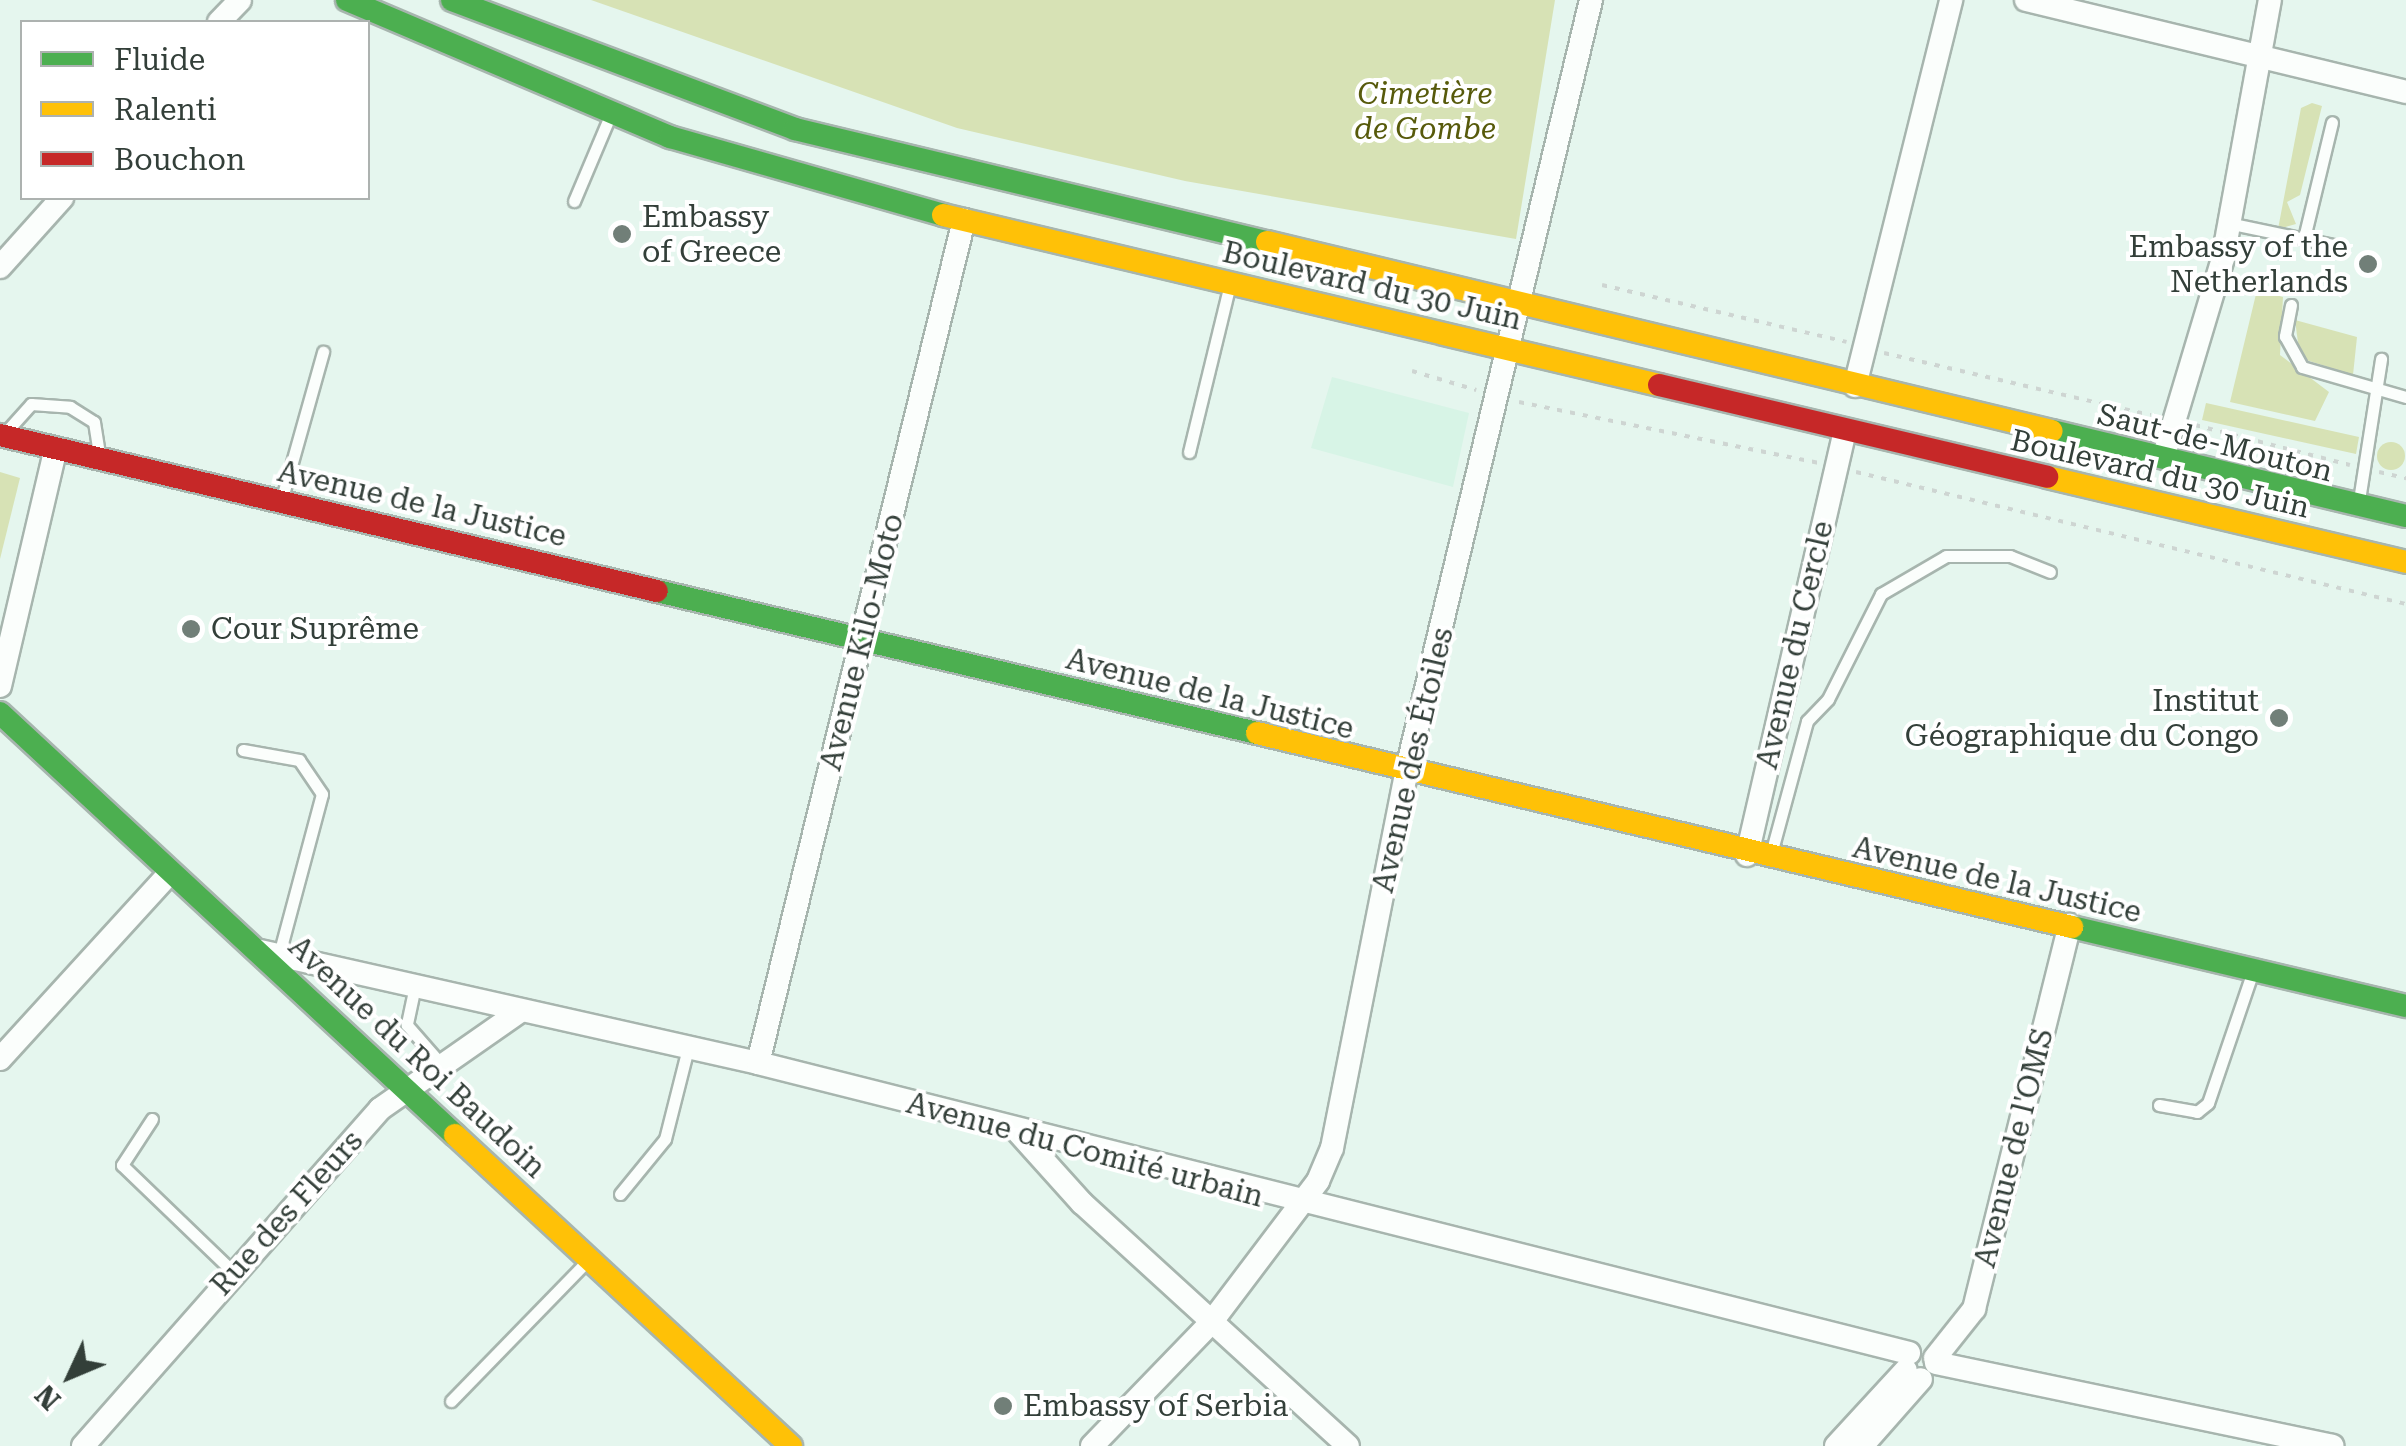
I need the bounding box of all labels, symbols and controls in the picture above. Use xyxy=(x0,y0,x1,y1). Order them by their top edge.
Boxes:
legend xyxy=(20,20,370,200)
text: Fluide xyxy=(114,42,205,77)
park label: Cimetière de Gombe xyxy=(1354,76,1496,146)
text: Ralenti xyxy=(114,92,217,127)
text: Bouchon xyxy=(114,142,245,177)
place label: Embassy of Greece xyxy=(642,199,781,270)
marker: Embassy of Greece xyxy=(611,223,633,245)
place label: Embassy of the Netherlands xyxy=(2129,229,2348,300)
street label: Boulevard du 30 Juin xyxy=(1219,234,1525,338)
marker: Embassy of the Netherlands xyxy=(2357,253,2379,275)
street label: Saut-de-Mouton xyxy=(2094,396,2336,490)
street label: Boulevard du 30 Juin xyxy=(2007,422,2313,526)
street label: Avenue de la Justice xyxy=(274,453,570,555)
street label: Avenue Kilo-Moto xyxy=(813,510,911,774)
street label: Avenue du Cercle xyxy=(1749,518,1841,772)
place label: Cour Suprême xyxy=(211,611,419,647)
marker: Cour Suprême xyxy=(180,618,202,640)
street label: Avenue des Étoiles xyxy=(1365,624,1461,896)
street label: Avenue de la Justice xyxy=(1063,641,1357,747)
place label: Institut Géographique du Congo xyxy=(1905,683,2259,754)
marker: Institut Géographique du Congo xyxy=(2268,707,2290,729)
street label: Avenue de la Justice xyxy=(1849,829,2145,931)
street label: Avenue du Roi Baudoin xyxy=(281,929,553,1185)
street label: Avenue de l'OMS xyxy=(1967,1025,2061,1271)
street label: Avenue du Comité urbain xyxy=(903,1085,1267,1215)
street label: Rue des Fleurs xyxy=(203,1123,371,1303)
north arrow xyxy=(20,1326,120,1426)
text: N xyxy=(29,1378,67,1416)
place label: Embassy of Serbia xyxy=(1023,1388,1288,1424)
marker: Embassy of Serbia xyxy=(992,1395,1014,1417)

